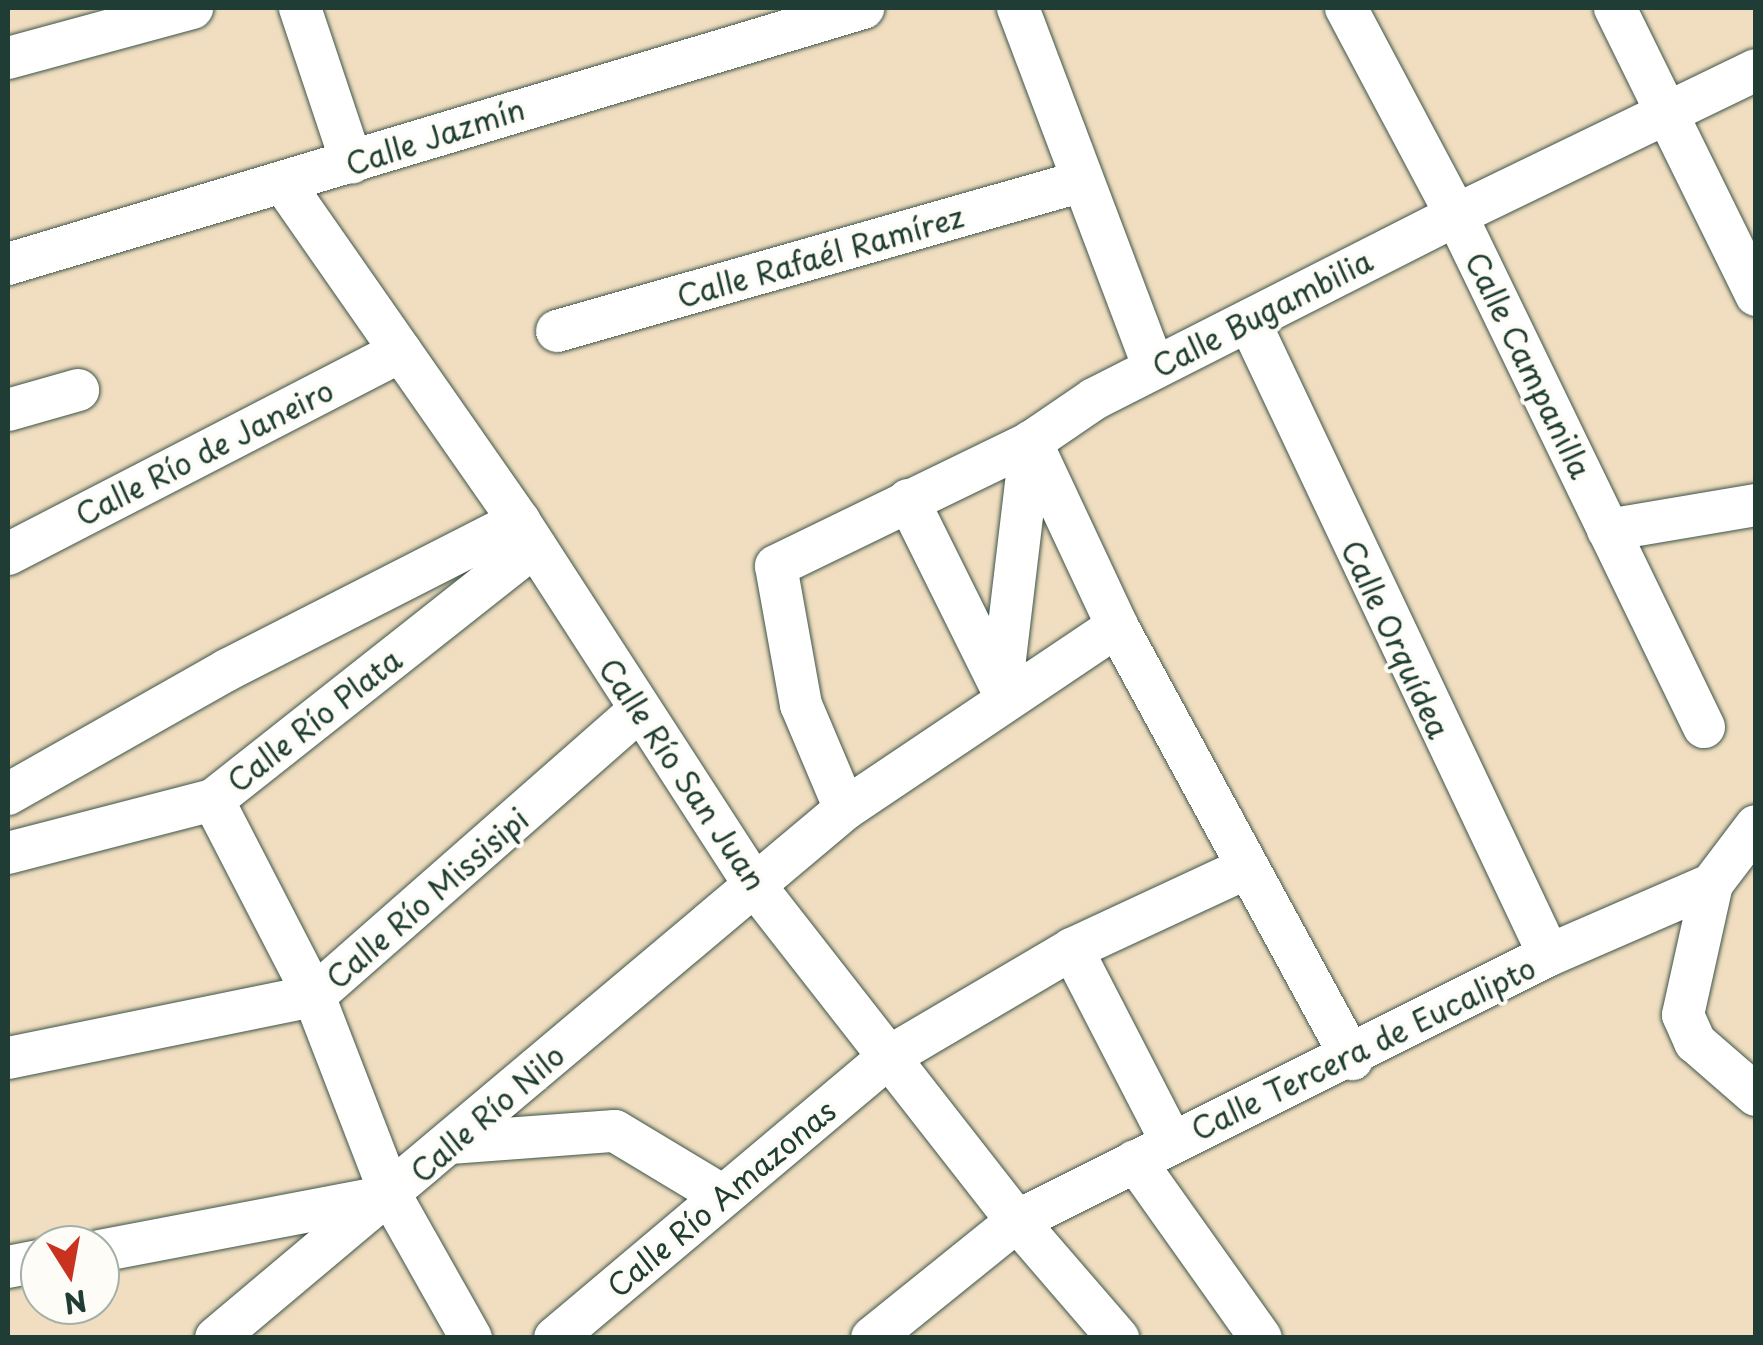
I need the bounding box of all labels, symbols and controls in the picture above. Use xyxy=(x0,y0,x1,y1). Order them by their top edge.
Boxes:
street label: Calle Jazmín xyxy=(340,90,530,182)
street label: Calle Rafaél Ramírez xyxy=(672,198,968,314)
street label: Calle Bugambilia xyxy=(1145,241,1379,385)
street label: Calle Campanilla xyxy=(1458,245,1600,485)
street label: Calle Río de Janeiro xyxy=(67,370,341,534)
street label: Calle Orquídea xyxy=(1334,533,1458,745)
street label: Calle Río Plata xyxy=(218,639,410,801)
street label: Calle Río San Juan xyxy=(591,650,775,898)
street label: Calle Río Missisipi xyxy=(317,799,537,997)
street label: Calle Tercera de Eucalipto xyxy=(1185,949,1541,1147)
street label: Calle Río Nilo xyxy=(401,1035,573,1191)
street label: Calle Río Amazonas xyxy=(598,1091,844,1305)
north arrow xyxy=(20,1225,120,1325)
text: N xyxy=(60,1280,90,1326)

